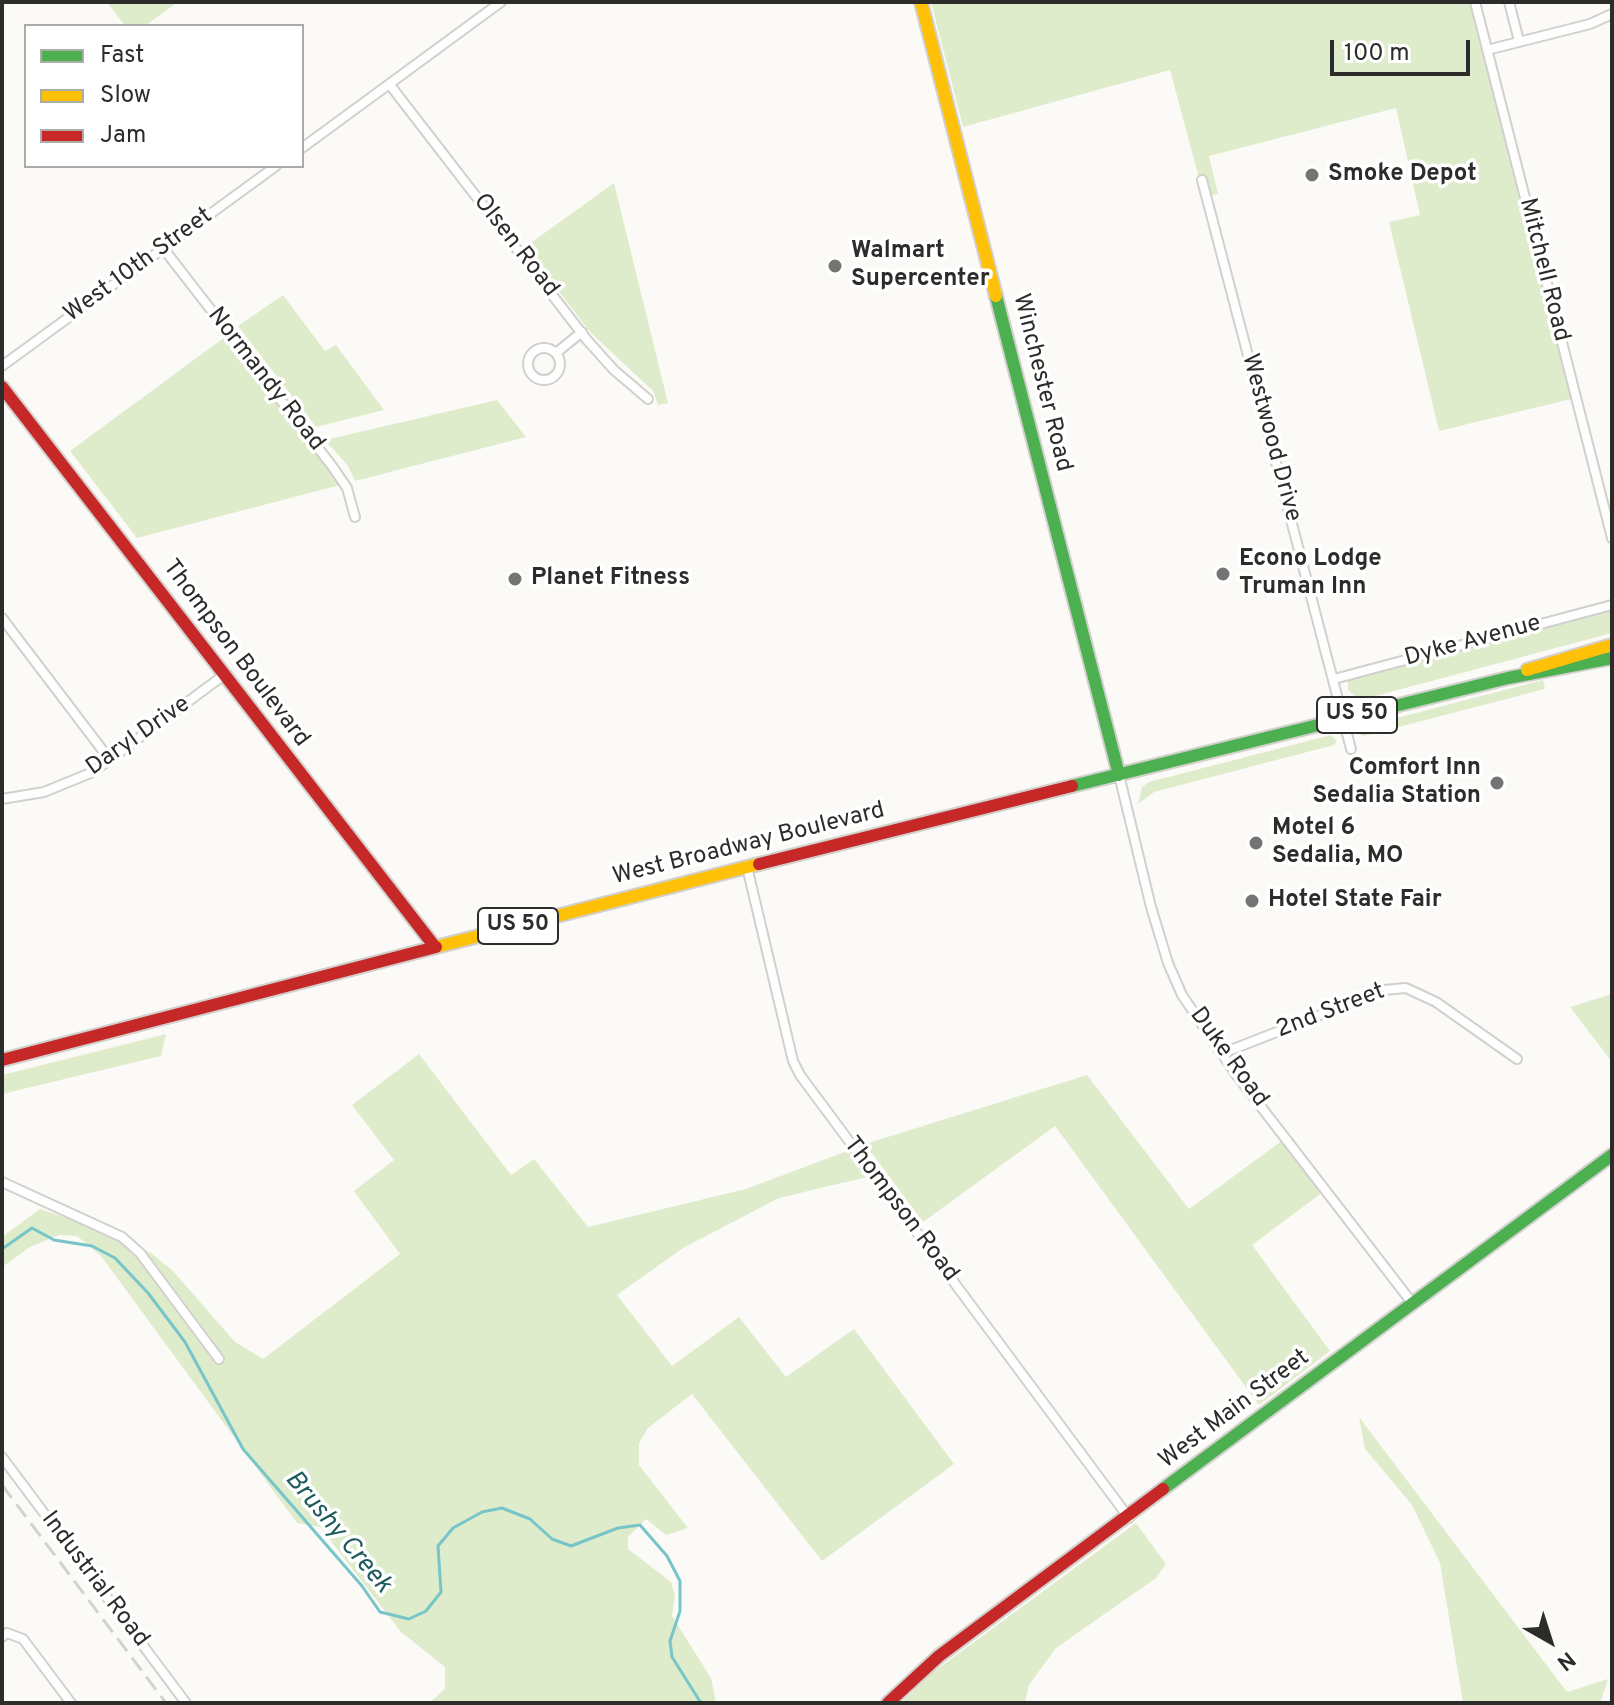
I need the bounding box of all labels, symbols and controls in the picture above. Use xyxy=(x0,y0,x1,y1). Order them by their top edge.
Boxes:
legend xyxy=(24,24,304,168)
scale bar xyxy=(1334,24,1474,74)
text: 100 m xyxy=(1344,39,1410,69)
text: Fast xyxy=(100,41,144,71)
text: Slow xyxy=(100,81,151,111)
text: Jam xyxy=(100,121,146,151)
place label: Smoke Depot xyxy=(1328,161,1477,189)
marker: Smoke Depot xyxy=(1303,166,1321,184)
street label: Olsen Road xyxy=(466,189,564,303)
street label: Mitchell Road xyxy=(1511,195,1575,345)
street label: West 10th Street xyxy=(59,203,219,329)
place label: Walmart Supercenter xyxy=(851,238,990,294)
marker: Walmart Supercenter xyxy=(826,257,844,275)
street label: Winchester Road xyxy=(1005,291,1077,475)
street label: Normandy Road xyxy=(200,303,330,457)
street label: Westwood Drive xyxy=(1234,351,1306,525)
place label: Econo Lodge Truman Inn xyxy=(1239,546,1382,602)
street label: Thompson Boulevard xyxy=(155,555,315,753)
place label: Planet Fitness xyxy=(531,565,690,593)
marker: Econo Lodge Truman Inn xyxy=(1214,565,1232,583)
marker: Planet Fitness xyxy=(506,570,524,588)
street label: Dyke Avenue xyxy=(1402,610,1544,674)
street label: Daryl Drive xyxy=(82,691,196,783)
road number: US 50 xyxy=(1317,697,1397,733)
place label: Comfort Inn Sedalia Station xyxy=(1312,755,1481,811)
marker: Comfort Inn Sedalia Station xyxy=(1488,774,1506,792)
street label: West Broadway Boulevard xyxy=(610,797,888,893)
place label: Motel 6 Sedalia, MO xyxy=(1272,815,1403,871)
marker: Motel 6 Sedalia, MO xyxy=(1247,834,1265,852)
place label: Hotel State Fair xyxy=(1268,887,1442,915)
marker: Hotel State Fair xyxy=(1243,892,1261,910)
road number: US 50 xyxy=(478,908,558,944)
street label: 2nd Street xyxy=(1273,978,1389,1046)
street label: Duke Road xyxy=(1182,1003,1274,1113)
street label: Thompson Road xyxy=(836,1132,964,1288)
street label: West Main Street xyxy=(1154,1344,1316,1476)
water label: Brushy Creek xyxy=(277,1465,397,1601)
street label: Industrial Road xyxy=(34,1507,154,1653)
north arrow xyxy=(1510,1601,1590,1681)
text: N xyxy=(1551,1645,1580,1675)

